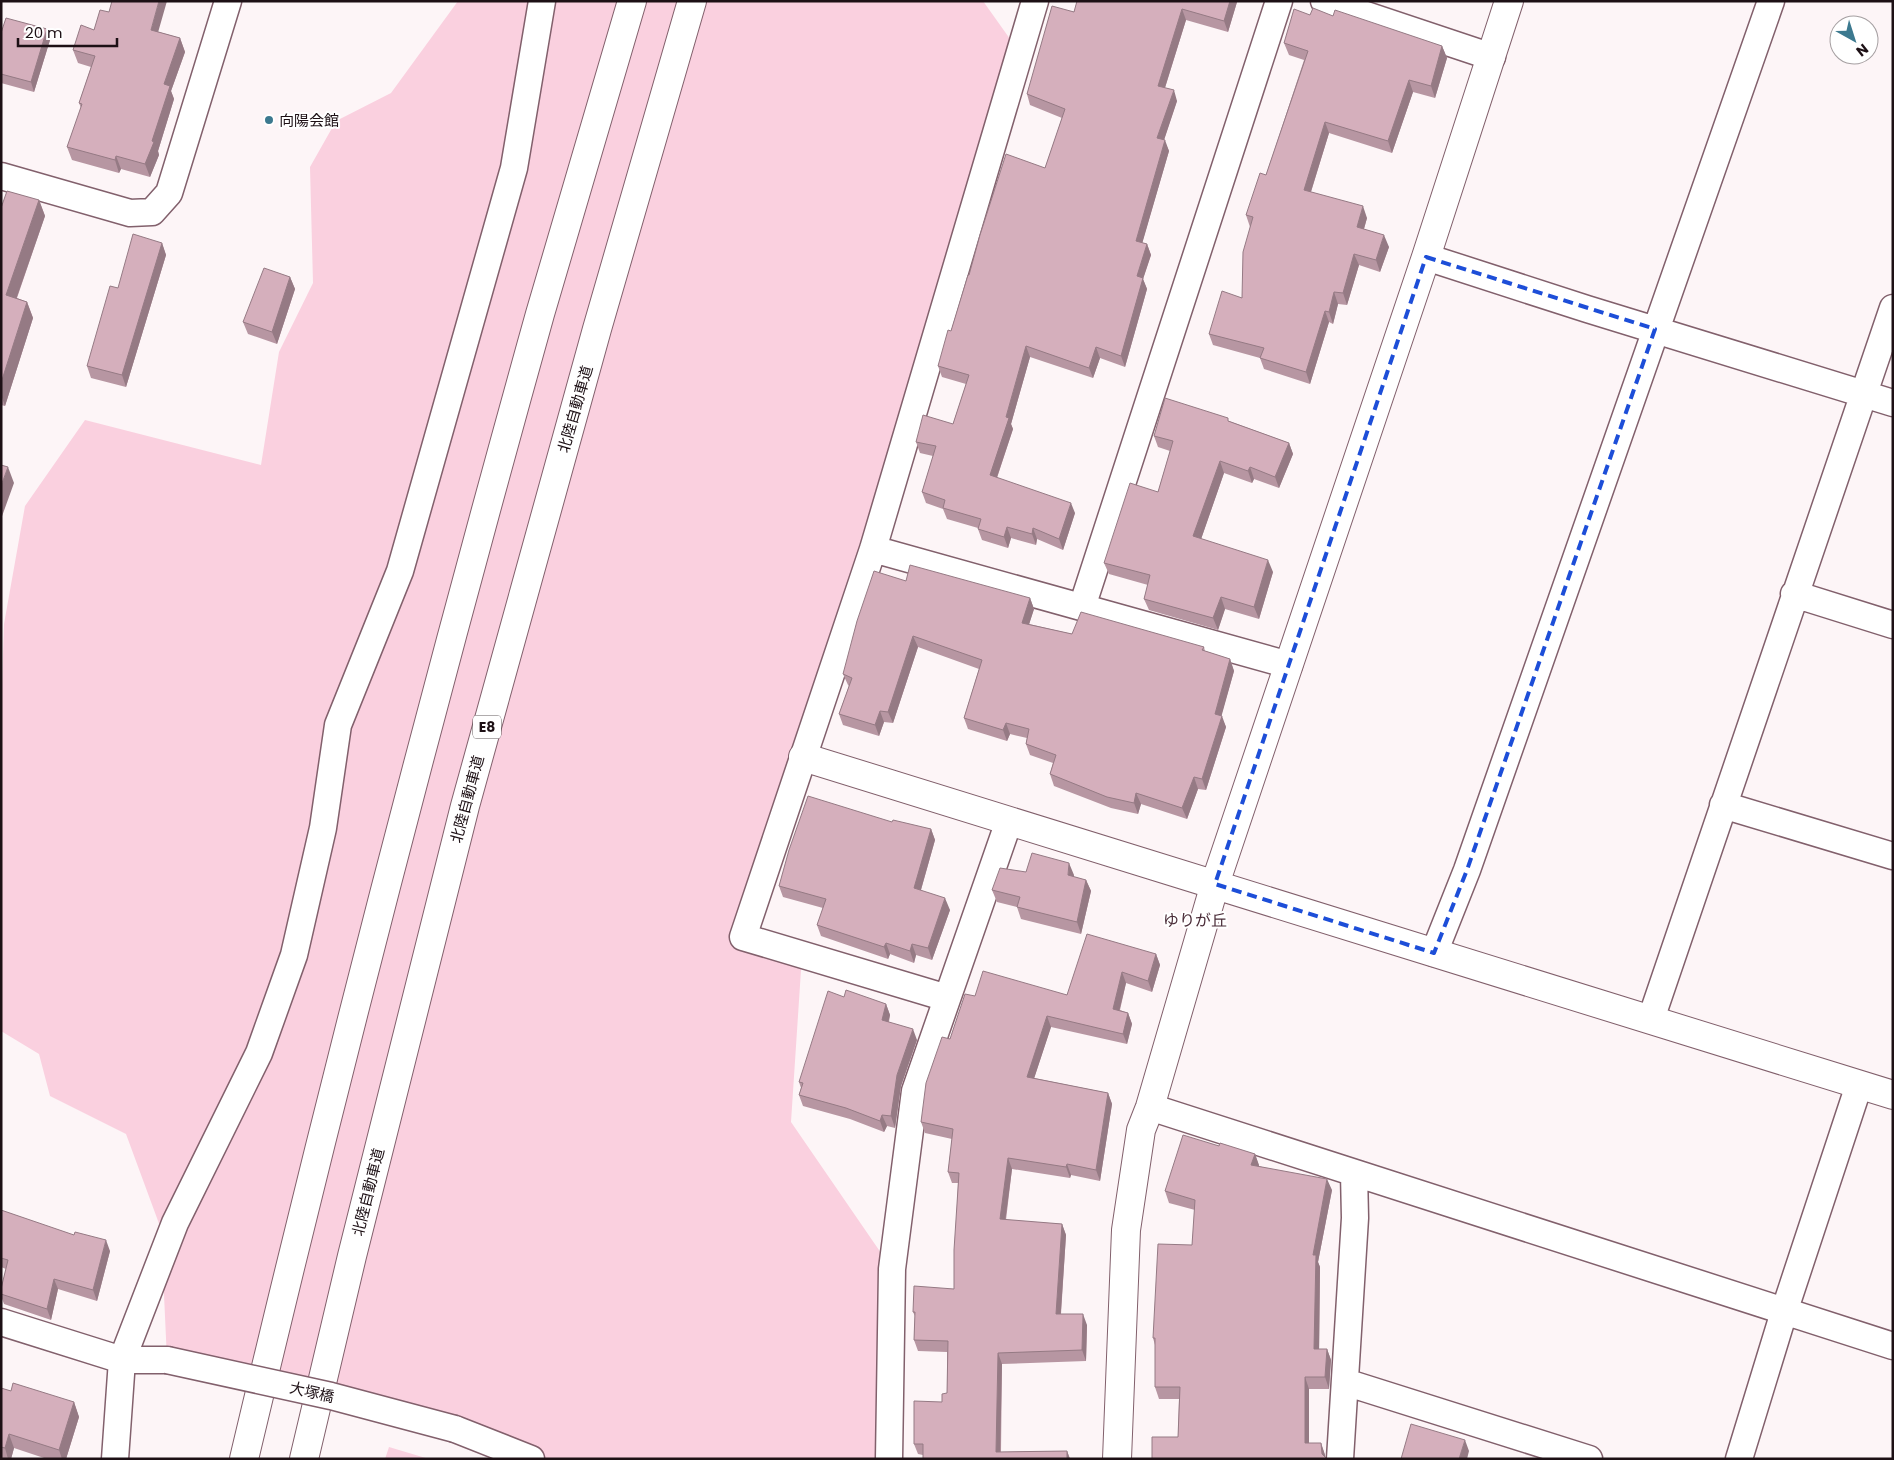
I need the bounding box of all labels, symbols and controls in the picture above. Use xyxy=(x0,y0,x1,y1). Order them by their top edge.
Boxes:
scale bar xyxy=(18,15,116,47)
north arrow xyxy=(1829,15,1879,65)
text: 20 m xyxy=(25,22,63,43)
text: N xyxy=(1852,39,1873,61)
place label: 向陽会館 xyxy=(279,110,339,131)
marker: 向陽会館 xyxy=(263,114,275,126)
street label: 北陸自動車道 xyxy=(553,363,597,455)
road number: E8 xyxy=(473,716,501,739)
street label: 北陸自動車道 xyxy=(445,753,489,845)
district label: ゆりが丘 xyxy=(1163,909,1227,932)
street label: 北陸自動車道 xyxy=(347,1146,389,1238)
street label: 大塚橋 xyxy=(288,1377,336,1407)

